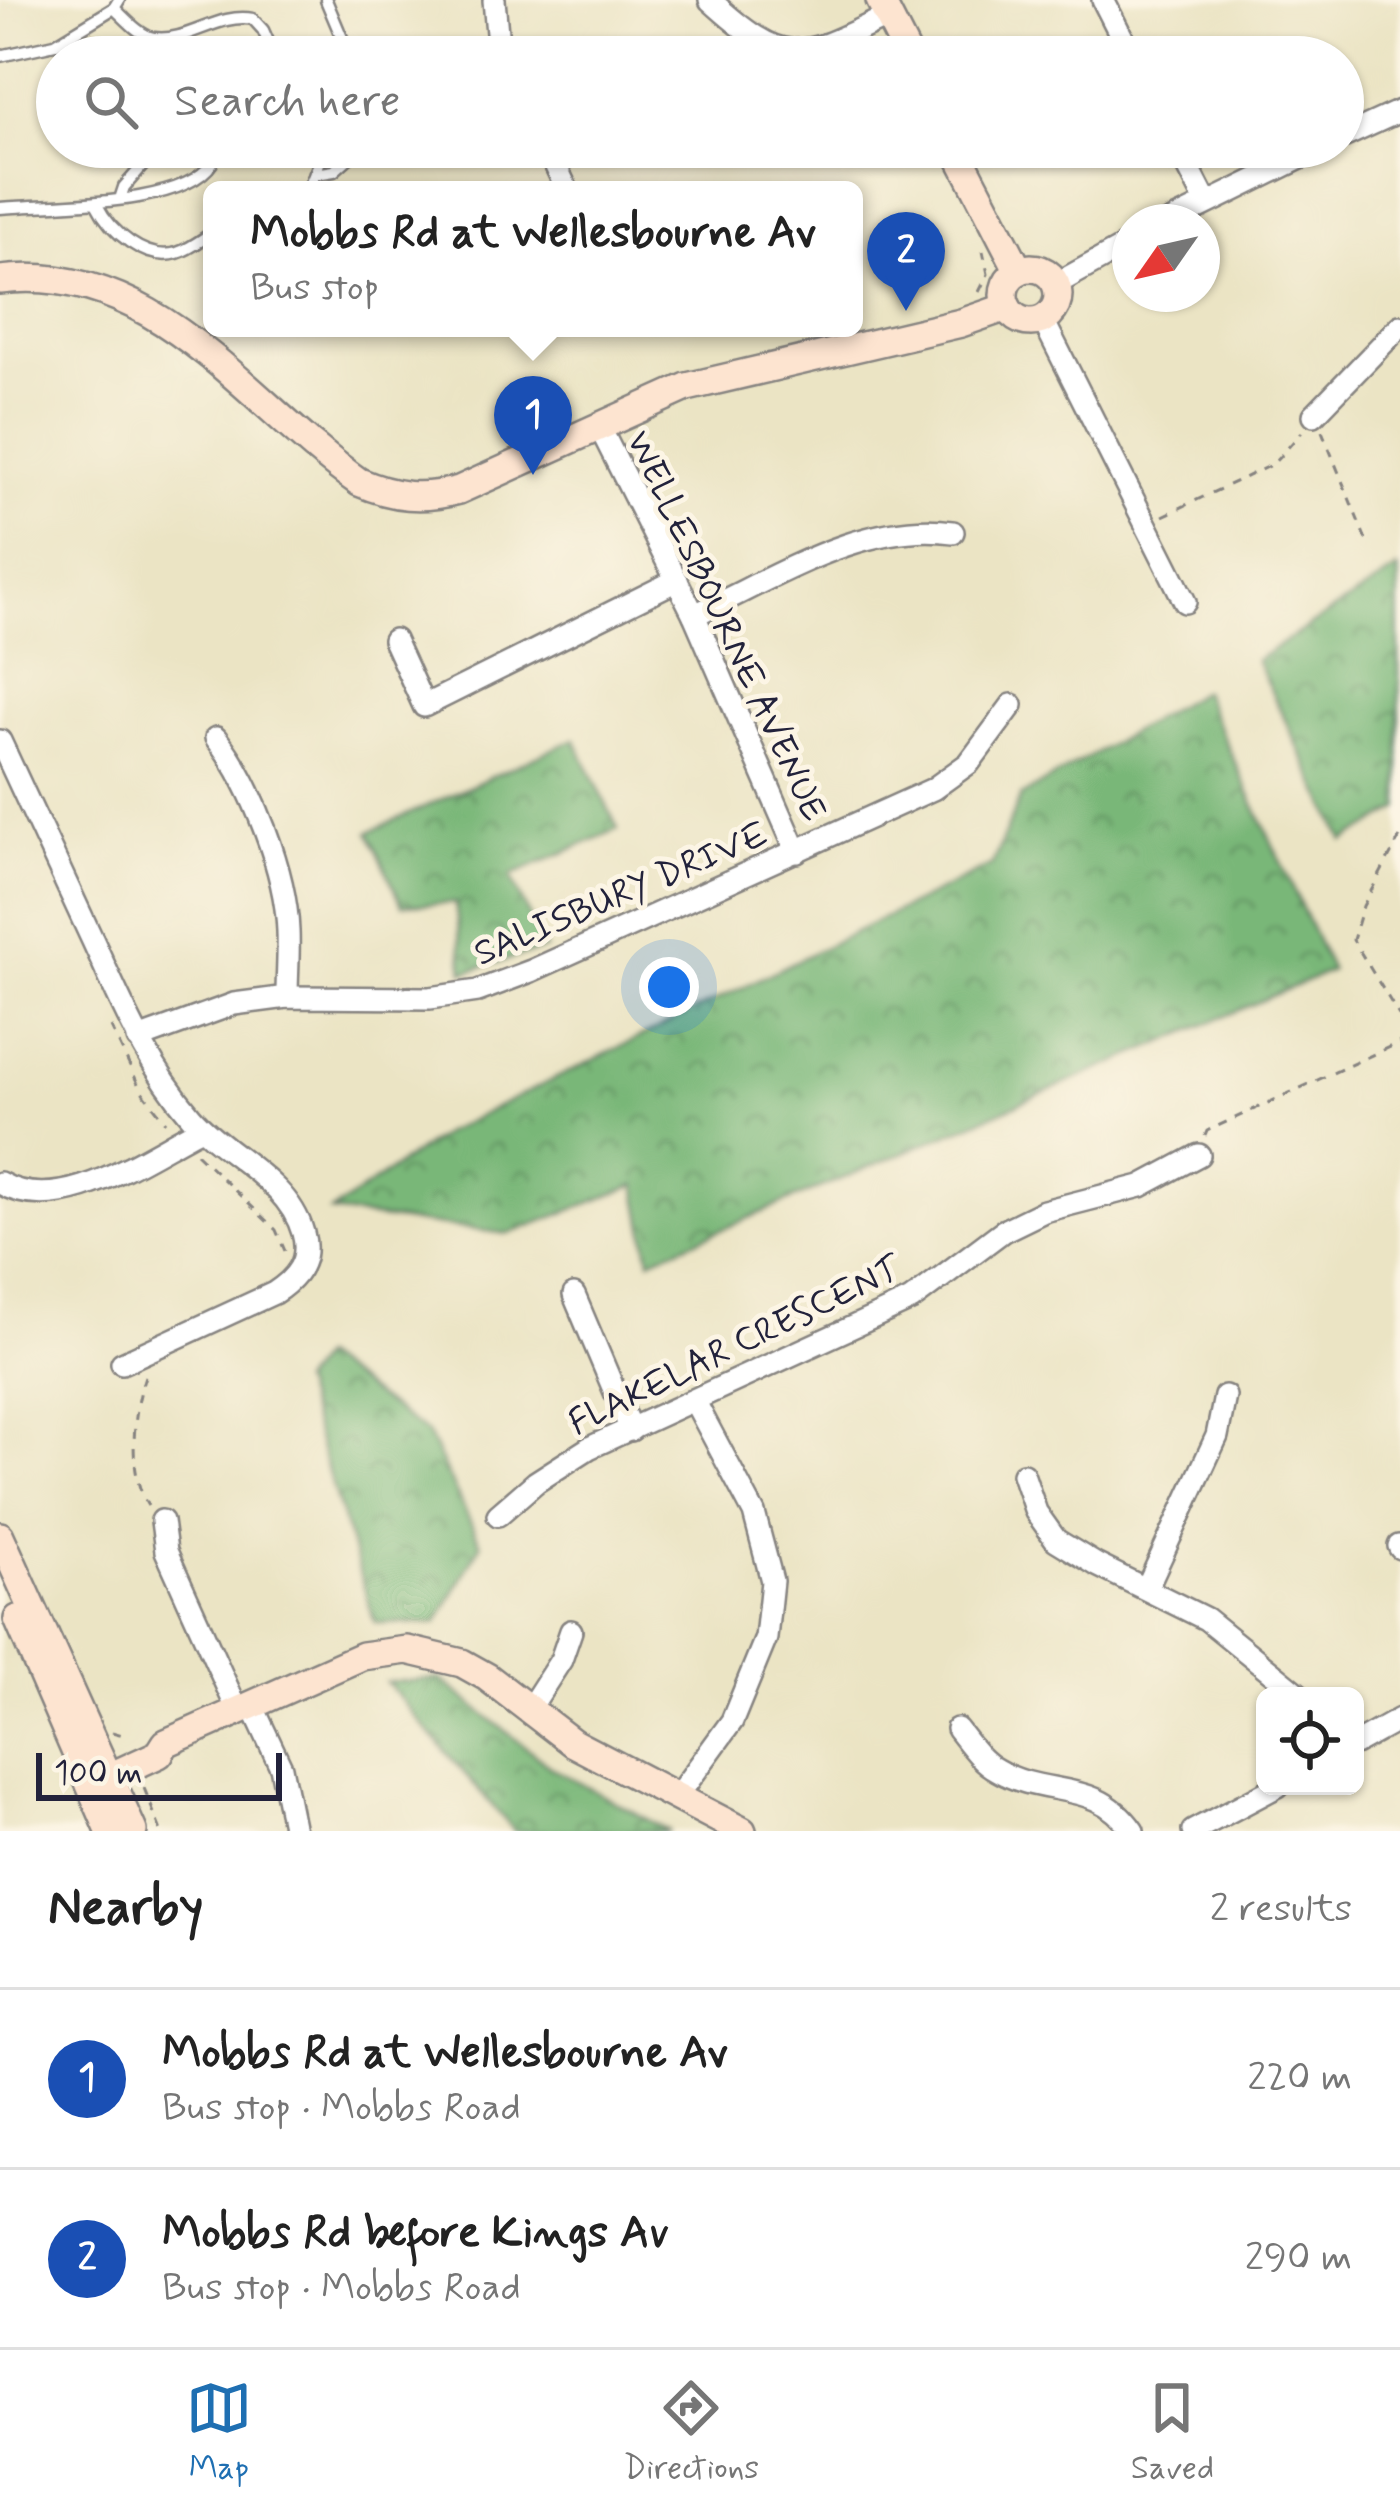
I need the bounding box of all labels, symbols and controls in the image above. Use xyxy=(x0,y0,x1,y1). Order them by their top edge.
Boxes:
search box xyxy=(36,36,1364,168)
icon: search xyxy=(78,69,144,135)
text: Search here xyxy=(174,73,401,132)
popup xyxy=(203,181,863,337)
text: Mobbs Rd at Wellesbourne Av xyxy=(250,204,816,263)
north arrow xyxy=(1112,204,1220,312)
pin: 2 xyxy=(867,212,945,311)
text: Bus stop xyxy=(250,263,379,314)
pin: 1 xyxy=(494,376,572,475)
street label: WELLESBOURNE AVENUE xyxy=(614,424,836,829)
street label: SALISBURY DRIVE xyxy=(467,812,775,978)
your location xyxy=(639,957,699,1017)
street label: FLAKELAR CRESCENT xyxy=(562,1246,911,1448)
map controls xyxy=(1256,1687,1364,1795)
button: locate xyxy=(1256,1687,1364,1795)
scale bar xyxy=(36,1747,282,1800)
text: 100 m xyxy=(54,1752,143,1796)
text: Nearby xyxy=(48,1876,203,1942)
text: 2 results xyxy=(1210,1884,1352,1935)
text: Mobbs Rd at Wellesbourne Av xyxy=(162,2024,728,2083)
text: 1 xyxy=(78,2053,96,2104)
text: 220 m xyxy=(1247,2053,1352,2104)
text: Bus stop · Mobbs Road xyxy=(162,2083,521,2134)
text: Mobbs Rd before Kings Av xyxy=(162,2204,668,2263)
text: 2 xyxy=(77,2233,97,2284)
text: 290 m xyxy=(1245,2233,1352,2284)
text: Bus stop · Mobbs Road xyxy=(162,2263,521,2314)
tab: Map xyxy=(186,2375,252,2491)
tab: Directions xyxy=(623,2375,759,2491)
tab: Saved xyxy=(1131,2375,1214,2491)

